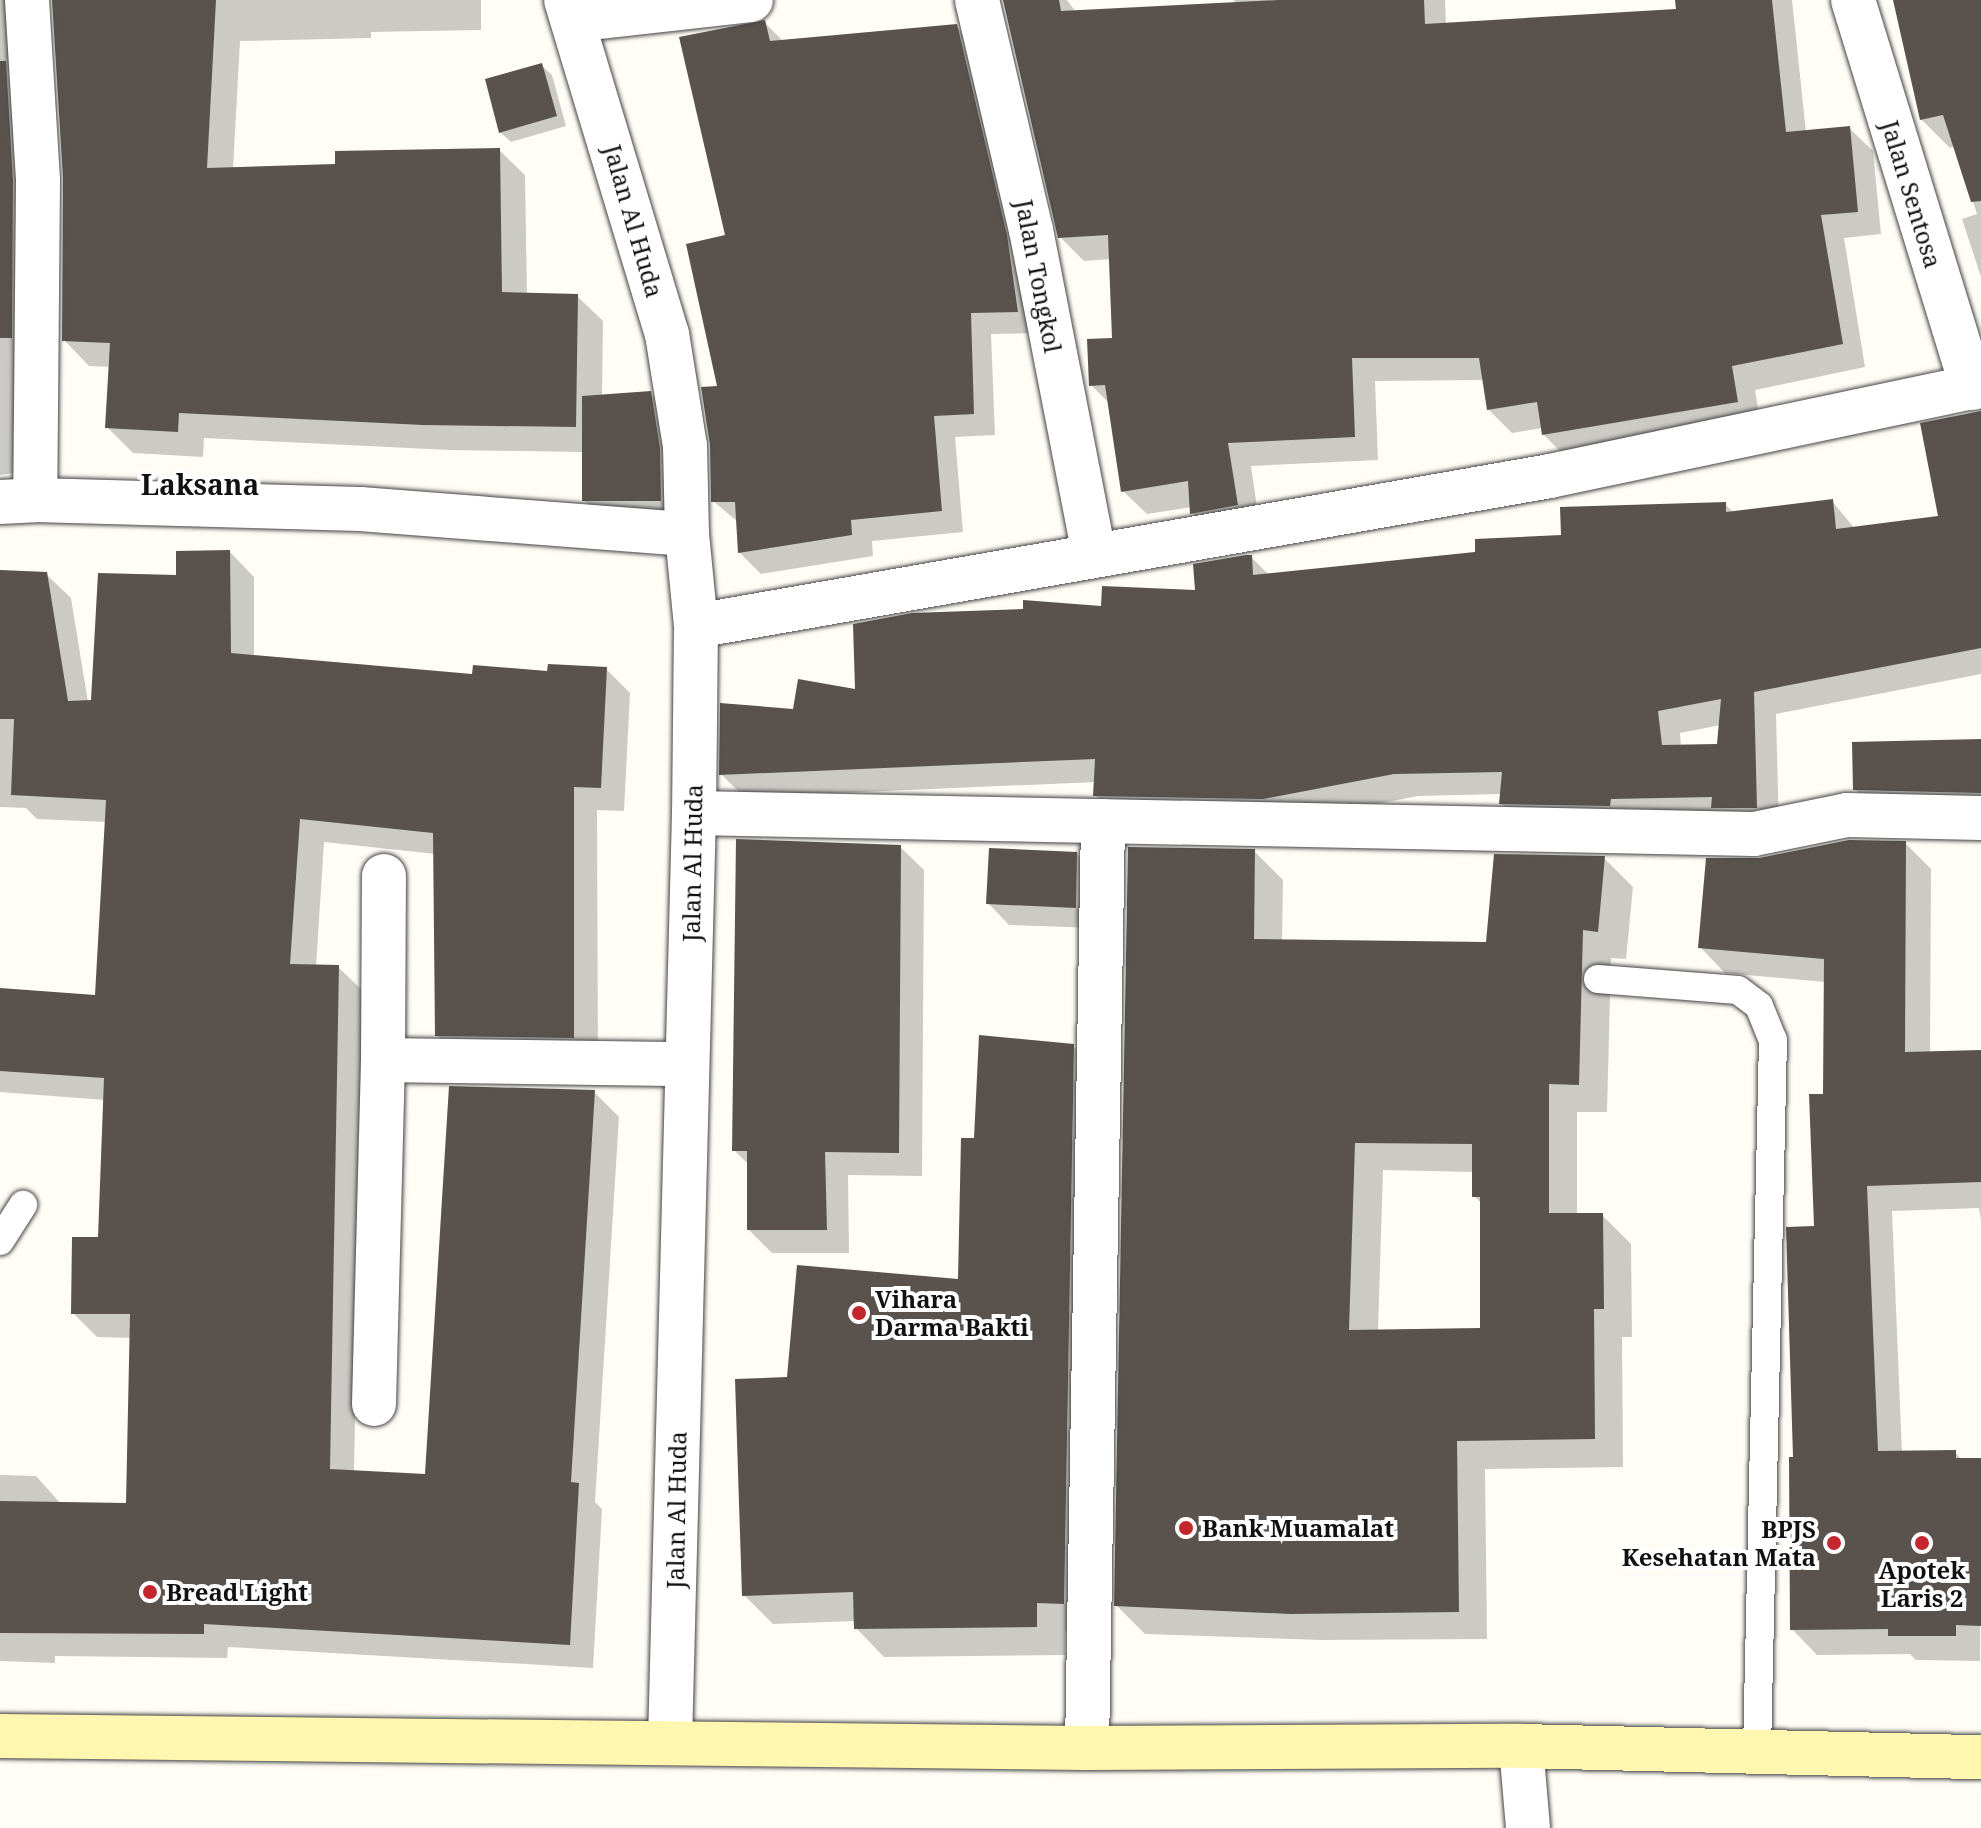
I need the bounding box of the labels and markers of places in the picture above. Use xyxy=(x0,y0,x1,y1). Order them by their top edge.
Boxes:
place label: Vihara Darma Bakti xyxy=(875,1285,1029,1341)
marker: Vihara Darma Bakti xyxy=(850,1304,868,1322)
place label: Bank Muamalat xyxy=(1202,1514,1394,1542)
place label: BPJS Kesehatan Mata xyxy=(1622,1515,1816,1571)
marker: Bank Muamalat xyxy=(1177,1519,1195,1537)
marker: BPJS Kesehatan Mata xyxy=(1823,1532,1845,1554)
marker: Apotek Laris 2 xyxy=(1913,1534,1931,1552)
place label: Apotek Laris 2 xyxy=(1878,1556,1966,1612)
place label: Bread Light xyxy=(166,1578,308,1606)
marker: Bread Light xyxy=(141,1583,159,1601)

